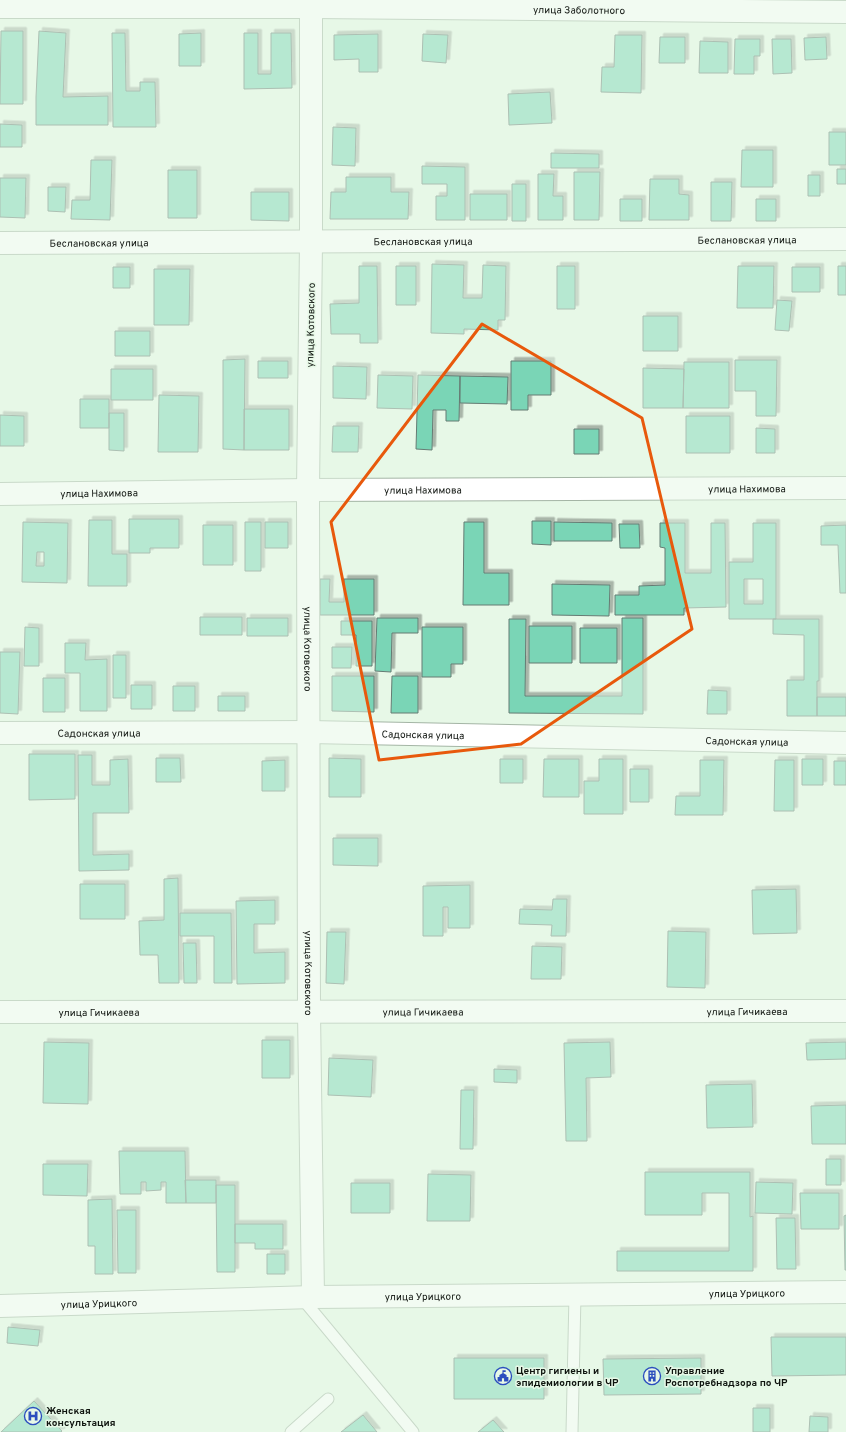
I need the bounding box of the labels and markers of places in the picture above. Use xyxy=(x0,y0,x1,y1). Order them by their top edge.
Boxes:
place label: Центр гигиены и эпидемиологии в ЧР xyxy=(516,1365,619,1390)
place label: Управление Роспотребнадзора по ЧР xyxy=(665,1365,788,1390)
public building icon: Центр гигиены и эпидемиологии в ЧР xyxy=(493,1366,513,1386)
building icon: Управление Роспотребнадзора по ЧР xyxy=(642,1366,662,1386)
place label: Женская консультация xyxy=(46,1405,116,1430)
hospital icon: Женская консультация xyxy=(23,1406,43,1426)

